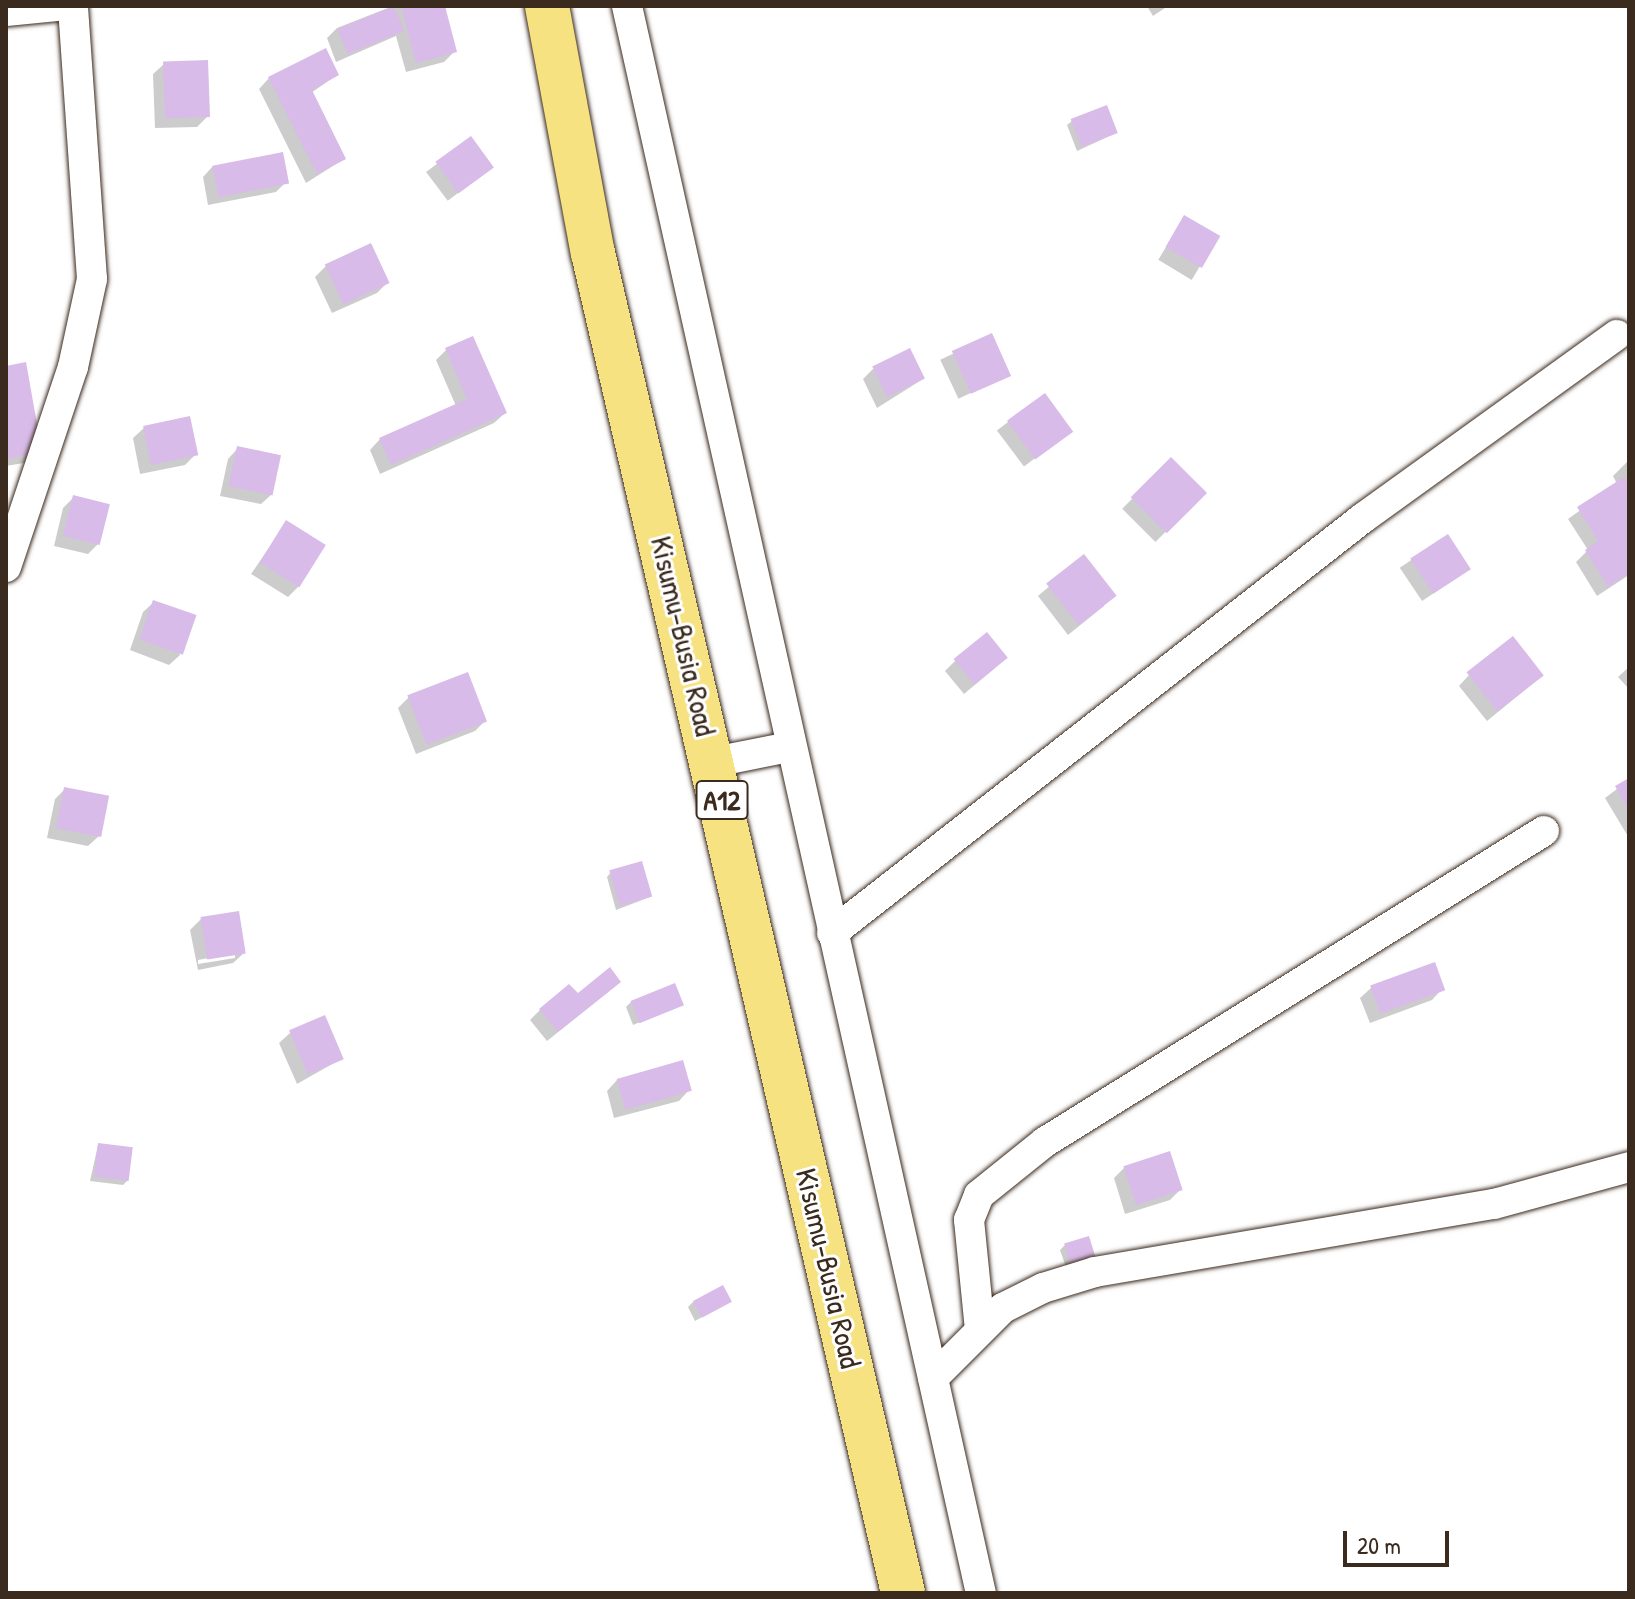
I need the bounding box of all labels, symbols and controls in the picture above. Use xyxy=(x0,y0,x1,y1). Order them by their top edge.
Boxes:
street label: Kisumu-Busia Road xyxy=(644,533,724,739)
road number: A12 xyxy=(694,776,750,824)
street label: Kisumu-Busia Road xyxy=(789,1165,869,1371)
scale bar xyxy=(1347,1515,1453,1565)
text: 20 m xyxy=(1357,1529,1401,1561)

